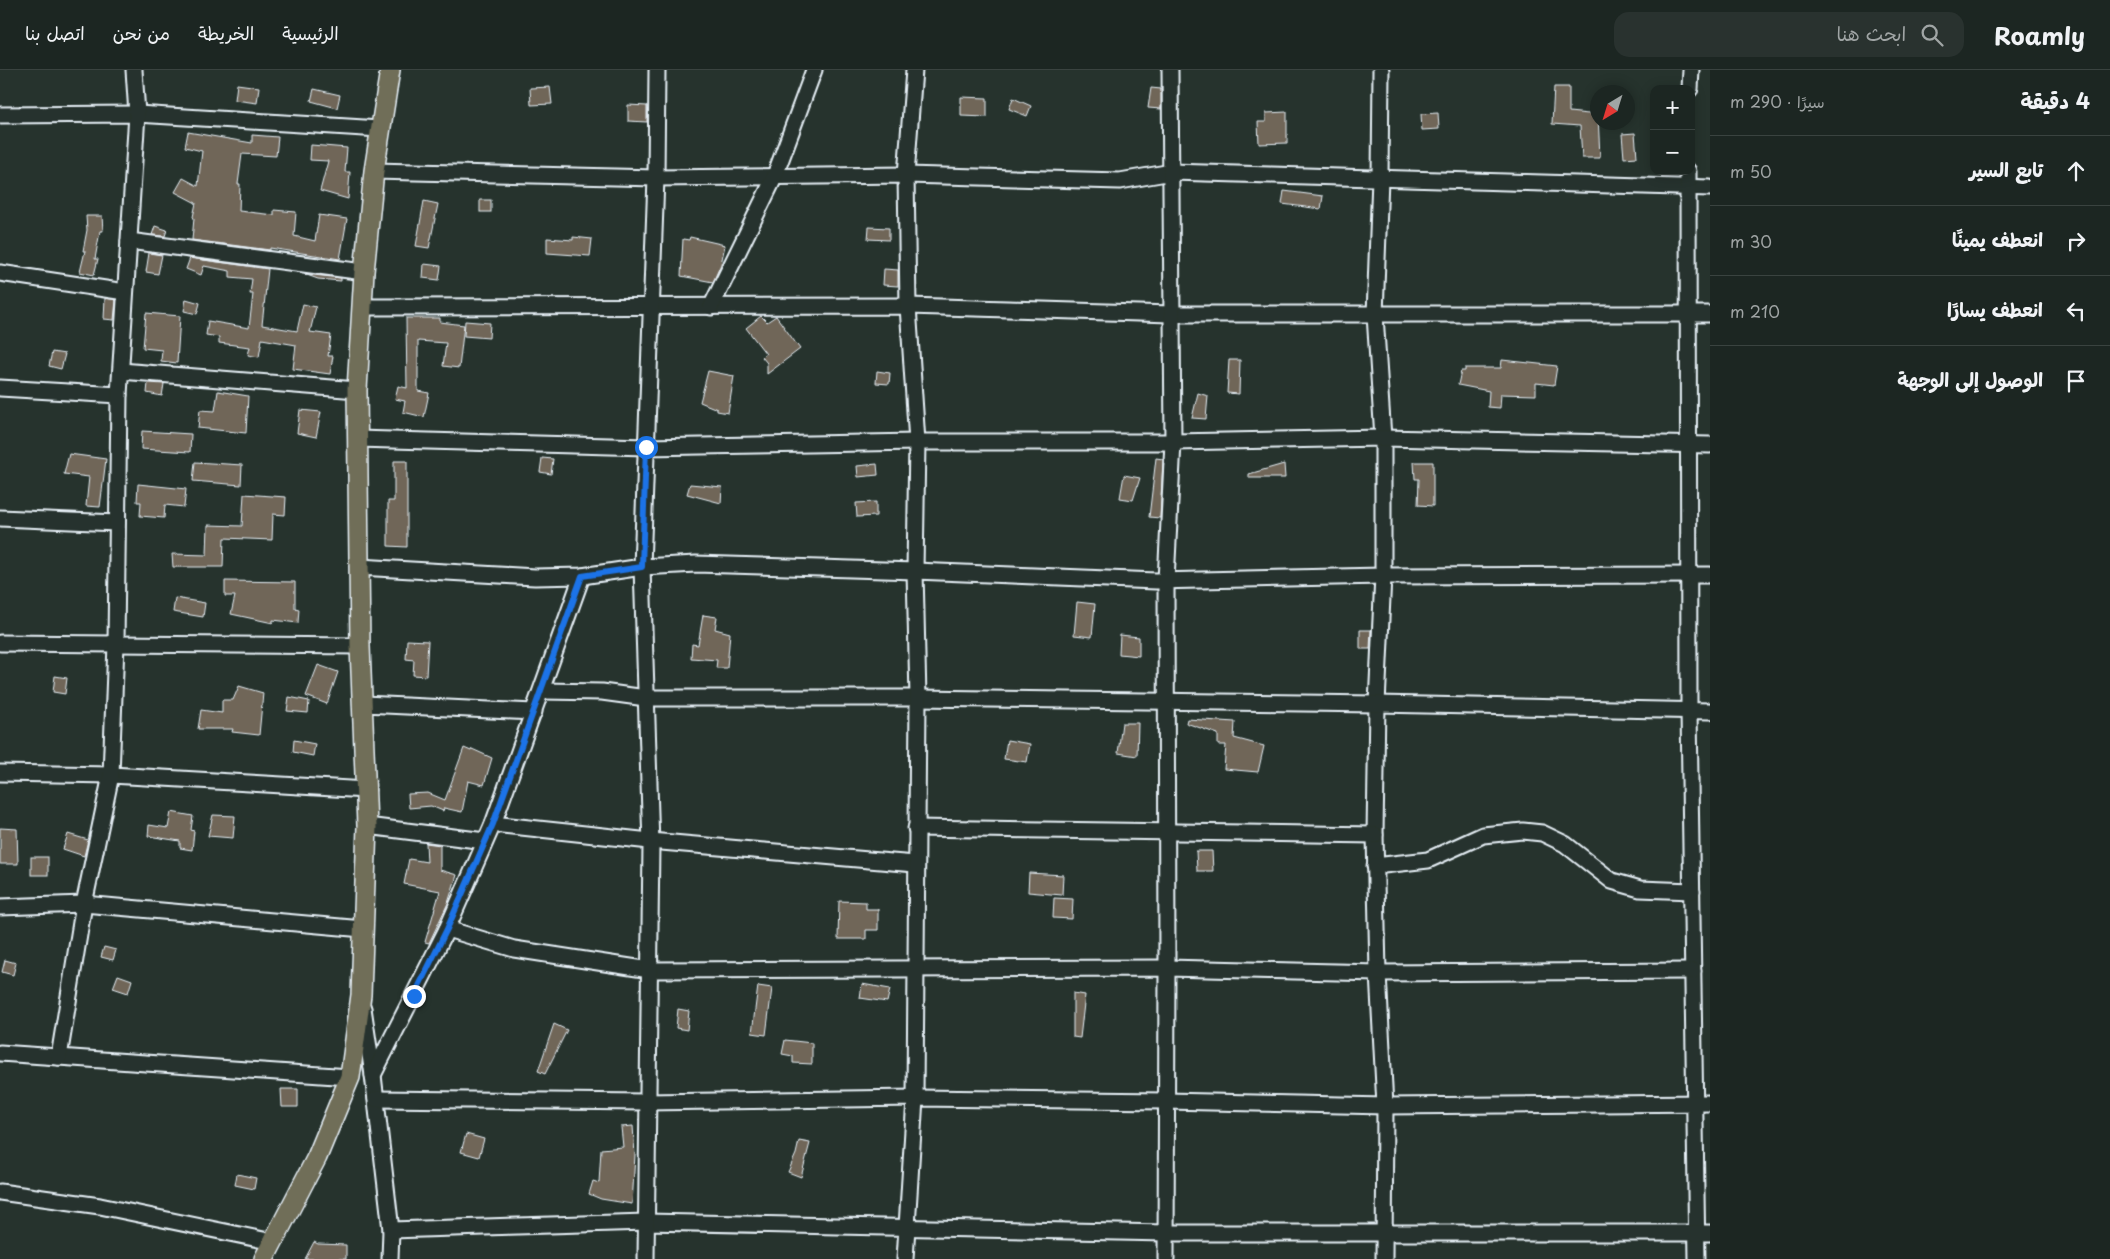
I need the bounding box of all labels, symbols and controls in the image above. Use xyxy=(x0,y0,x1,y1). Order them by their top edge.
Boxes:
search box xyxy=(1614,12,1964,57)
text: Roamly xyxy=(1994,17,2085,53)
text: اتصل بنا xyxy=(25,19,85,46)
text: من نحن xyxy=(113,19,170,46)
text: الخريطة xyxy=(198,19,254,46)
text: الرئيسية xyxy=(282,19,339,46)
text: ابحث هنا xyxy=(1837,19,1906,47)
icon: search xyxy=(1918,21,1946,49)
text: 4 دقيقة xyxy=(2021,84,2090,116)
north arrow xyxy=(1590,85,1635,130)
map controls xyxy=(1650,85,1695,175)
button: + xyxy=(1650,85,1695,130)
text: سيرًا · 290 m xyxy=(1730,89,1825,113)
button: − xyxy=(1650,130,1695,175)
text: تابع السير xyxy=(1969,155,2043,183)
icon: ahead xyxy=(2062,157,2090,185)
text: 50 m xyxy=(1730,159,1772,183)
text: انعطف يمينًا xyxy=(1952,225,2043,253)
icon: right xyxy=(2062,227,2090,255)
text: 30 m xyxy=(1730,229,1772,253)
text: انعطف يسارًا xyxy=(1947,295,2043,323)
icon: left xyxy=(2062,297,2090,325)
text: 210 m xyxy=(1730,299,1780,323)
text: الوصول إلى الوجهة xyxy=(1897,365,2043,393)
icon: arrive xyxy=(2062,367,2090,395)
route start xyxy=(635,436,658,459)
route end xyxy=(403,985,426,1008)

